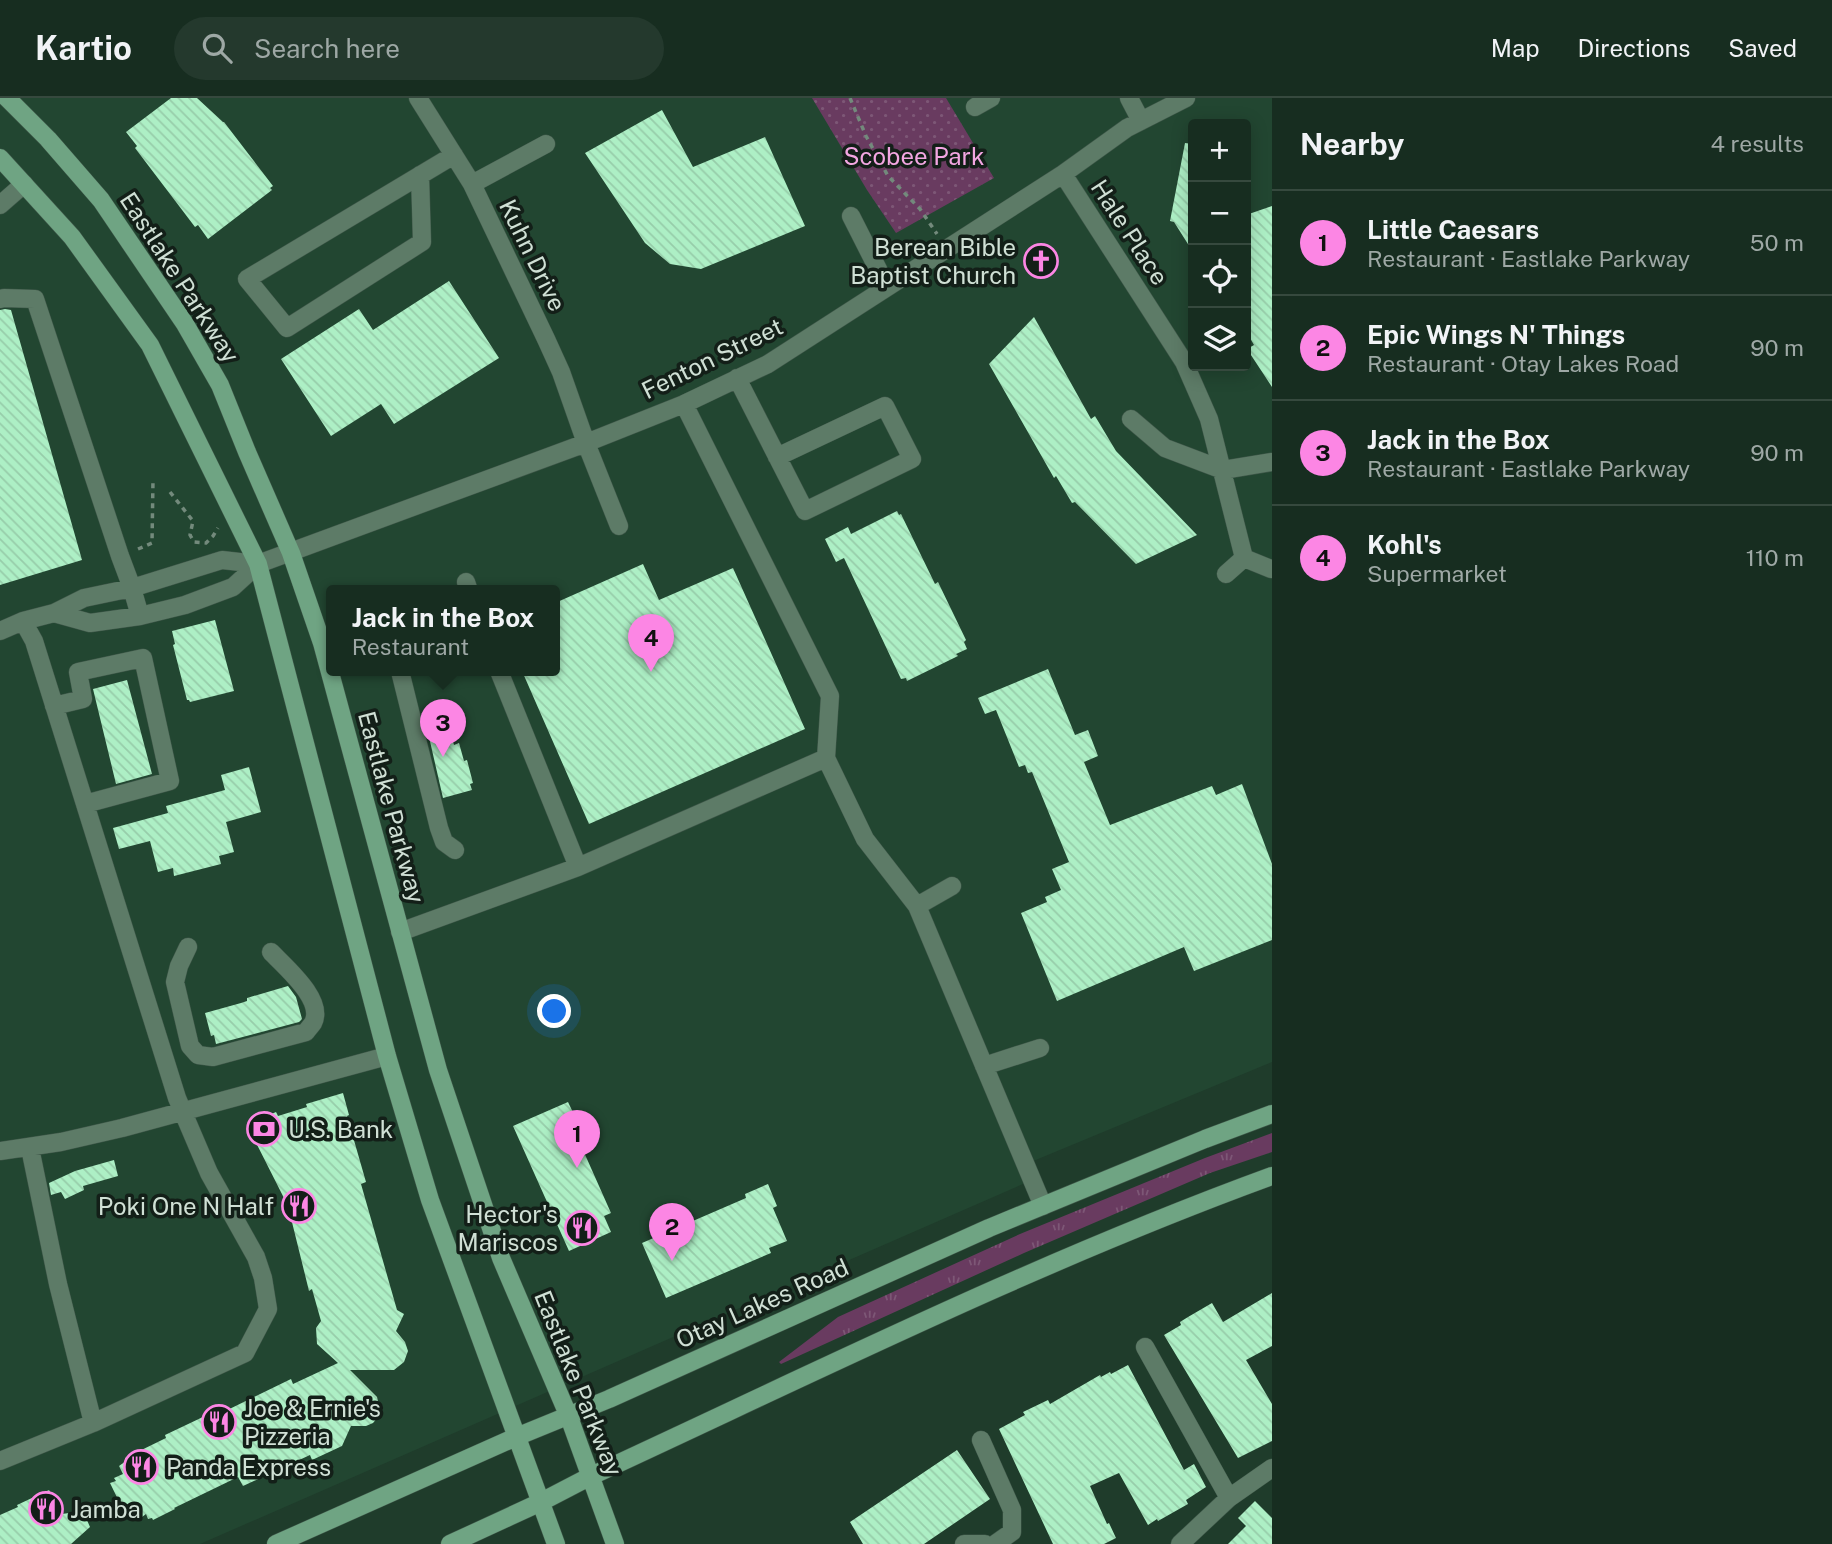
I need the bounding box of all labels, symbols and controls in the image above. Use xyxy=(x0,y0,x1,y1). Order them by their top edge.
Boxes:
search box xyxy=(174,17,664,80)
text: Kartio xyxy=(35,29,132,67)
icon: search xyxy=(198,29,236,67)
text: Search here xyxy=(254,33,400,64)
text: Map xyxy=(1491,34,1540,62)
text: Directions xyxy=(1578,34,1690,62)
text: Saved xyxy=(1728,34,1797,62)
map controls xyxy=(1188,119,1251,371)
button: + xyxy=(1188,119,1251,182)
text: Nearby xyxy=(1300,126,1404,162)
text: 4 results xyxy=(1710,130,1804,157)
park label: Scobee Park xyxy=(844,142,984,170)
street label: Hale Place xyxy=(1086,174,1174,290)
button: − xyxy=(1188,182,1251,245)
street label: Eastlake Parkway xyxy=(115,187,246,368)
street label: Kuhn Drive xyxy=(494,195,572,315)
text: Little Caesars xyxy=(1367,214,1539,245)
text: 1 xyxy=(1318,229,1328,256)
text: 50 m xyxy=(1750,229,1804,256)
place label: Berean Bible Baptist Church xyxy=(850,233,1016,289)
church icon: Berean Bible Baptist Church xyxy=(1022,242,1060,280)
button: locate xyxy=(1188,245,1251,308)
text: Restaurant · Eastlake Parkway xyxy=(1367,245,1690,272)
button: layers xyxy=(1188,308,1251,371)
street label: Fenton Street xyxy=(637,312,787,404)
text: Epic Wings N' Things xyxy=(1367,319,1625,350)
text: 2 xyxy=(1316,334,1330,361)
text: 90 m xyxy=(1750,334,1804,361)
text: Restaurant · Otay Lakes Road xyxy=(1367,350,1679,377)
text: Jack in the Box xyxy=(1367,424,1550,455)
text: 3 xyxy=(1315,439,1331,466)
text: 90 m xyxy=(1750,439,1804,466)
text: Restaurant · Eastlake Parkway xyxy=(1367,455,1690,482)
text: Kohl's xyxy=(1367,529,1442,560)
text: 4 xyxy=(1315,544,1331,571)
text: 110 m xyxy=(1746,544,1804,571)
text: Supermarket xyxy=(1367,560,1507,587)
popup xyxy=(326,585,560,676)
text: Jack in the Box xyxy=(352,602,534,633)
pin: 4 xyxy=(628,614,674,672)
text: Restaurant xyxy=(352,633,469,660)
pin: 3 xyxy=(420,699,466,757)
street label: Eastlake Parkway xyxy=(353,708,431,906)
your location xyxy=(537,994,571,1028)
bank icon: U.S. Bank xyxy=(245,1110,283,1148)
pin: 1 xyxy=(554,1110,600,1168)
place label: U.S. Bank xyxy=(288,1115,393,1143)
restaurant icon: Poki One N Half xyxy=(280,1187,318,1225)
place label: Poki One N Half xyxy=(98,1192,274,1220)
place label: Hector's Mariscos xyxy=(457,1200,558,1256)
pin: 2 xyxy=(649,1203,695,1261)
restaurant icon: Hector's Mariscos xyxy=(563,1209,601,1247)
street label: Otay Lakes Road xyxy=(671,1252,853,1354)
street label: Eastlake Parkway xyxy=(529,1286,629,1480)
place label: Joe & Ernie's Pizzeria xyxy=(244,1394,381,1450)
restaurant icon: Joe & Ernie's Pizzeria xyxy=(200,1403,238,1441)
restaurant icon: Panda Express xyxy=(122,1448,160,1486)
place label: Panda Express xyxy=(166,1453,331,1481)
restaurant icon: Jamba xyxy=(27,1490,65,1528)
place label: Jamba xyxy=(70,1495,141,1523)

